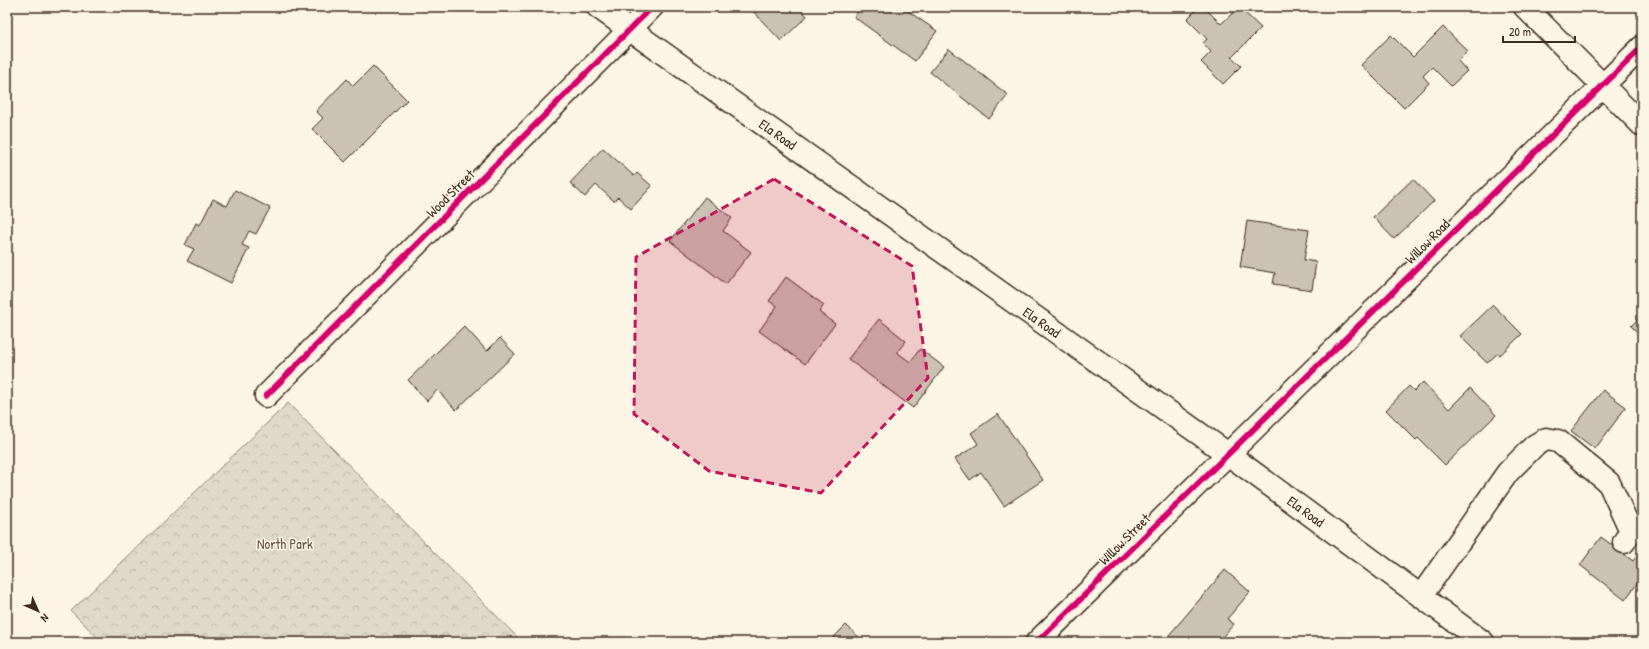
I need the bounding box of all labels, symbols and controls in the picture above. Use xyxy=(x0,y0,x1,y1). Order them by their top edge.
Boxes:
scale bar xyxy=(1503,18,1575,44)
text: 20 m xyxy=(1509,23,1531,40)
street label: Ela Road xyxy=(756,114,801,154)
street label: Wood Street xyxy=(422,165,478,221)
street label: Willow Road xyxy=(1400,214,1454,268)
street label: Ela Road xyxy=(1020,302,1065,342)
street label: Ela Road xyxy=(1284,491,1329,531)
street label: Willow Street xyxy=(1094,509,1154,569)
park label: North Park xyxy=(257,534,313,553)
north arrow xyxy=(18,591,58,631)
text: N xyxy=(38,611,52,625)

